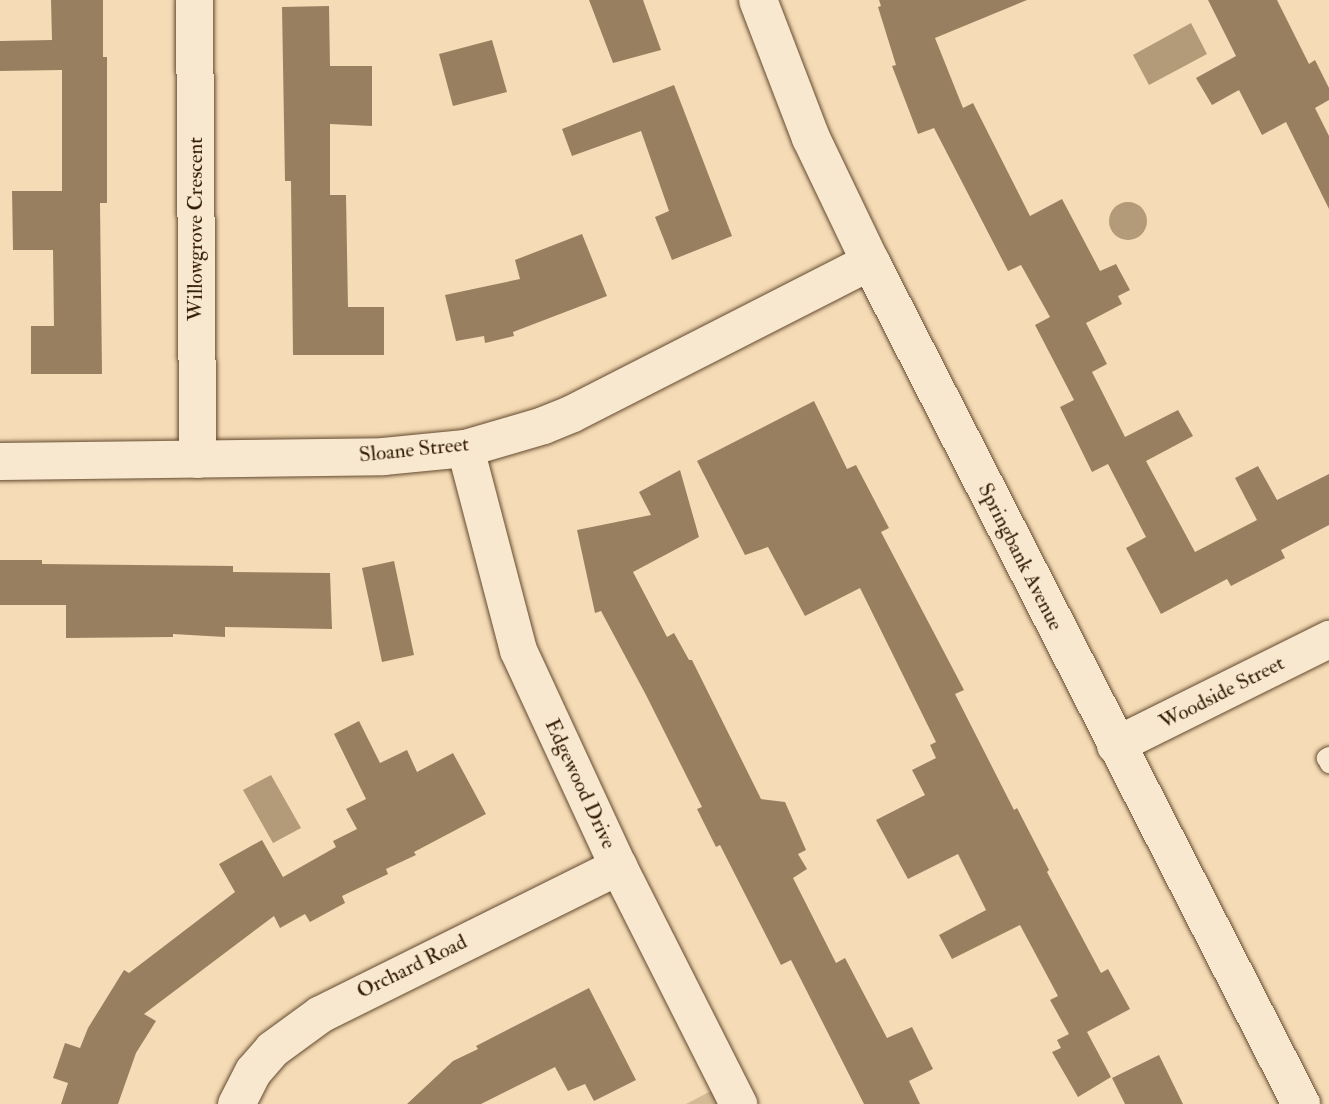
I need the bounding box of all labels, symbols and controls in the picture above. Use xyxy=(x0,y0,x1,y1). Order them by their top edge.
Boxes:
street label: Willowgrove Crescent xyxy=(183,137,209,321)
street label: Sloane Street xyxy=(358,432,470,468)
street label: Springbank Avenue xyxy=(972,479,1068,635)
street label: Woodside Street xyxy=(1155,651,1289,735)
street label: Edgewood Drive xyxy=(539,715,621,853)
street label: Orchard Road xyxy=(353,930,471,1004)

